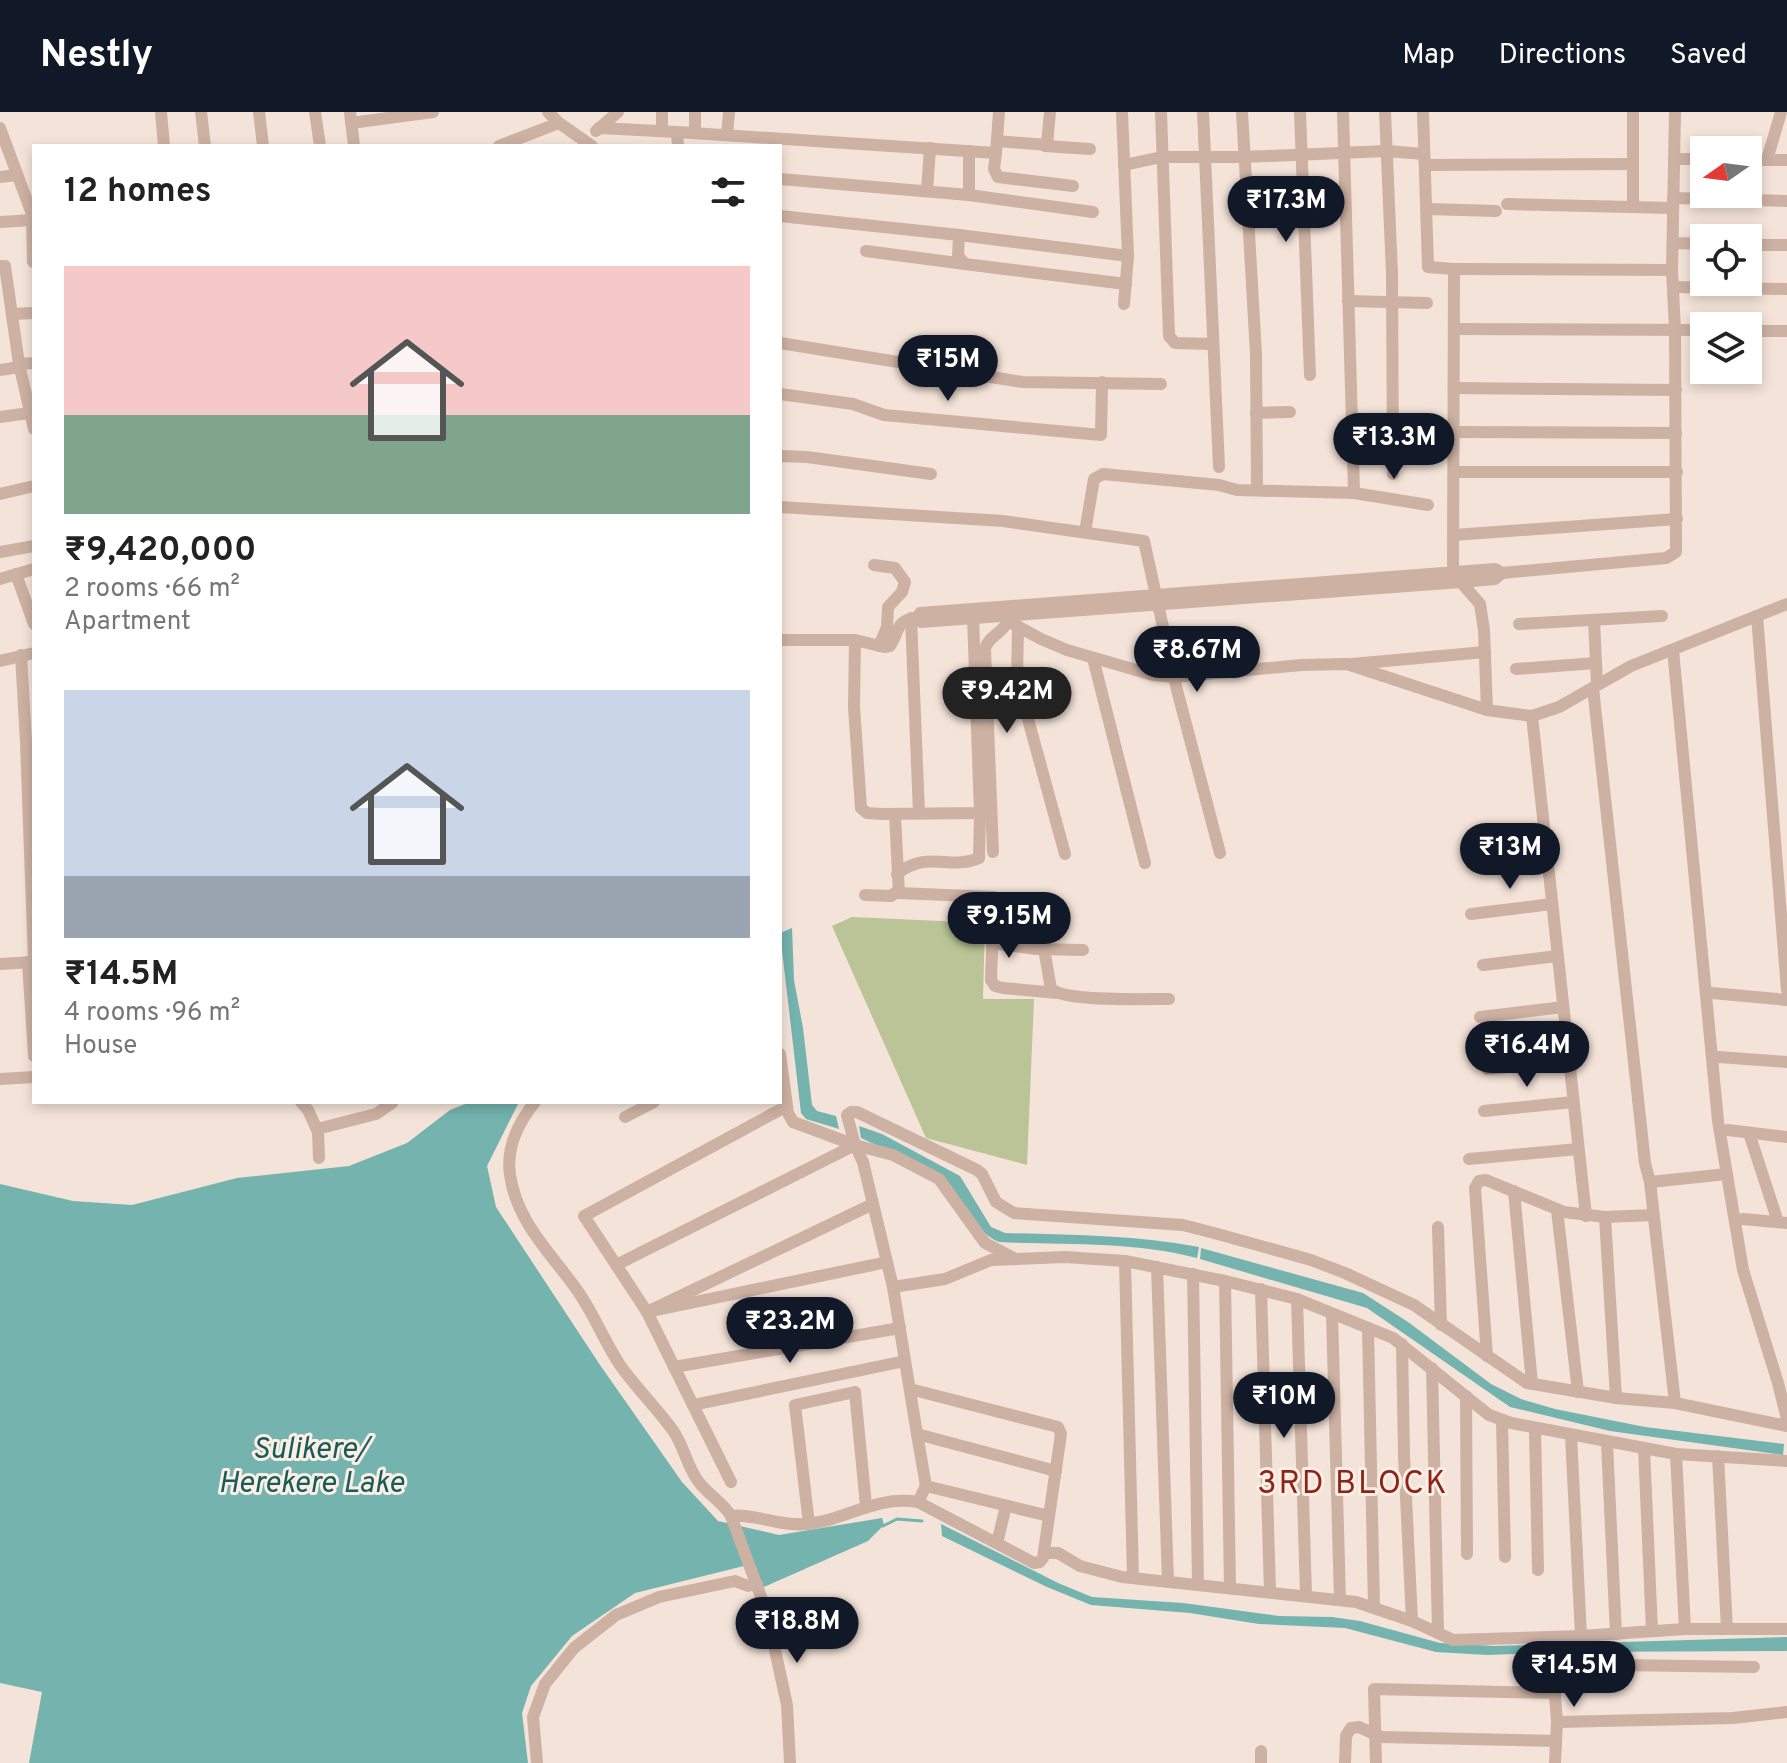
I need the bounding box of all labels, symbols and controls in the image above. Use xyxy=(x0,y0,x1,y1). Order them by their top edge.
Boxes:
text: Nestly xyxy=(40,32,153,81)
text: Map xyxy=(1402,38,1455,74)
text: Directions xyxy=(1499,38,1626,74)
text: Saved xyxy=(1670,38,1747,74)
north arrow xyxy=(1690,136,1762,208)
map controls xyxy=(1690,136,1762,384)
icon: filters xyxy=(706,170,750,214)
text: 12 homes xyxy=(64,171,211,214)
pin: ₹17.3M xyxy=(1221,176,1351,244)
text: ₹17.3M xyxy=(1246,185,1326,218)
button: locate xyxy=(1690,224,1762,296)
button: layers xyxy=(1690,312,1762,384)
icon: home xyxy=(335,318,479,462)
pin: ₹15M xyxy=(901,335,995,403)
text: ₹15M xyxy=(916,344,980,377)
pin: ₹13.3M xyxy=(1329,413,1459,481)
text: ₹13.3M xyxy=(1351,422,1437,455)
text: ₹9,420,000 xyxy=(64,530,256,573)
text: 2 rooms · 66 m² xyxy=(64,573,240,606)
text: Apartment xyxy=(64,606,191,639)
pin: ₹8.67M xyxy=(1132,626,1262,694)
text: ₹8.67M xyxy=(1152,635,1242,668)
pin: ₹9.42M xyxy=(942,667,1072,735)
text: ₹9.42M xyxy=(960,676,1054,709)
icon: home xyxy=(335,742,479,886)
pin: ₹13M xyxy=(1463,823,1557,891)
text: ₹13M xyxy=(1478,832,1542,865)
pin: ₹9.15M xyxy=(944,892,1074,960)
text: ₹9.15M xyxy=(966,901,1052,934)
text: ₹14.5M xyxy=(64,954,178,997)
text: 4 rooms · 96 m² xyxy=(64,997,240,1030)
pin: ₹16.4M xyxy=(1462,1021,1592,1089)
text: House xyxy=(64,1030,137,1063)
text: ₹16.4M xyxy=(1483,1030,1571,1063)
pin: ₹23.2M xyxy=(725,1297,855,1365)
text: ₹23.2M xyxy=(744,1306,836,1339)
pin: ₹10M xyxy=(1237,1372,1331,1440)
text: ₹10M xyxy=(1251,1381,1317,1414)
water label: Sulikere/ Herekere Lake xyxy=(218,1432,404,1503)
district label: 3RD BLOCK xyxy=(1257,1465,1449,1505)
pin: ₹18.8M xyxy=(732,1597,862,1665)
text: ₹18.8M xyxy=(754,1606,840,1639)
pin: ₹14.5M xyxy=(1509,1641,1639,1709)
text: ₹14.5M xyxy=(1530,1650,1618,1683)

